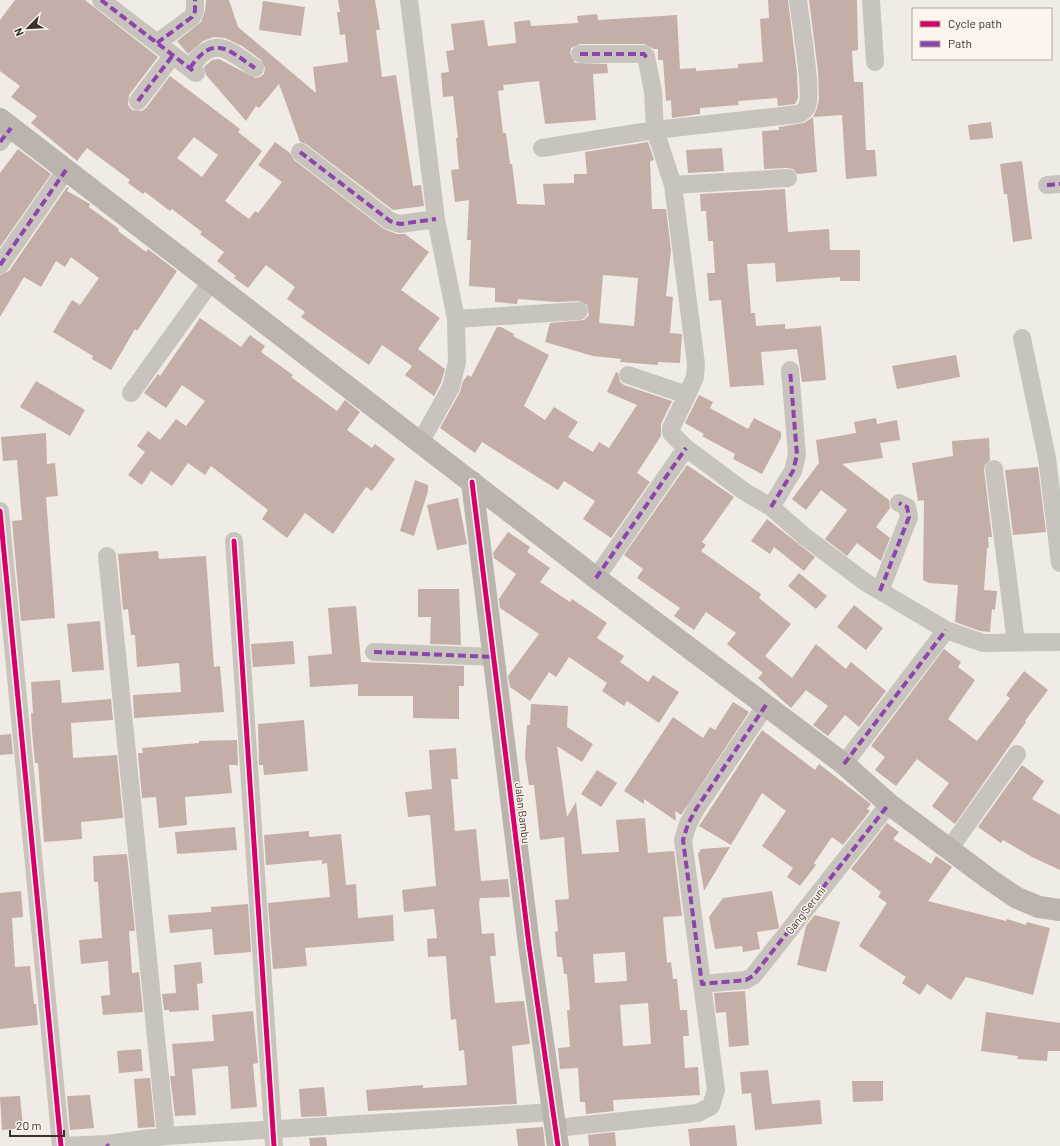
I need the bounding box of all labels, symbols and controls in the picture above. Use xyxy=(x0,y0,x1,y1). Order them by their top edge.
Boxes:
north arrow xyxy=(8,8,48,48)
legend xyxy=(912,8,1052,60)
text: Cycle path xyxy=(948,16,1002,30)
text: N xyxy=(11,26,26,38)
text: Path xyxy=(948,36,972,50)
street label: Jalan Bambu xyxy=(513,782,533,845)
street label: Gang Seruni xyxy=(782,883,828,937)
scale bar xyxy=(10,1112,64,1138)
text: 20 m xyxy=(16,1118,42,1132)

